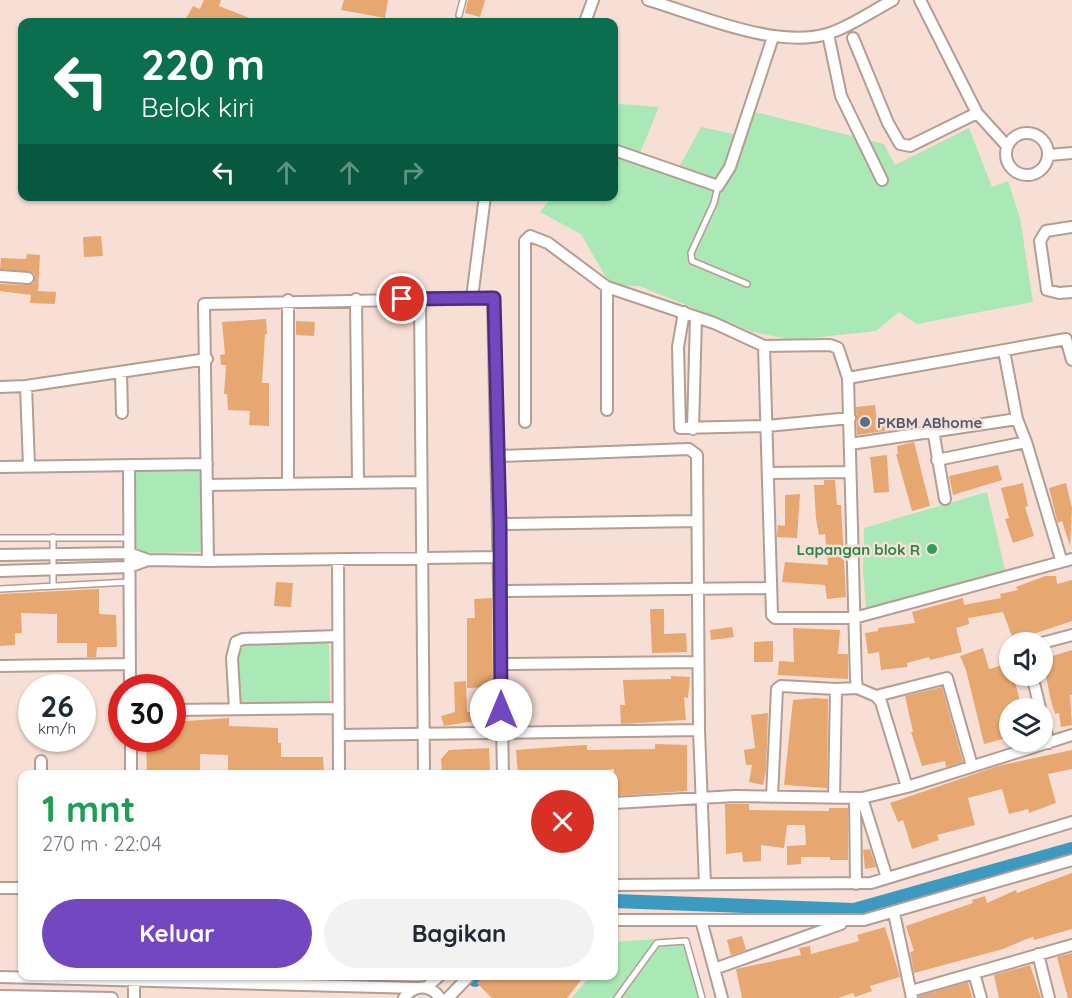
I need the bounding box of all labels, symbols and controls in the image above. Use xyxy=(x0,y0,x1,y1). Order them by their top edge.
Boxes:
text: 220 m xyxy=(141,38,265,91)
icon: left xyxy=(42,42,120,120)
text: Belok kiri xyxy=(141,90,254,124)
icon: left xyxy=(207,156,240,189)
icon: ahead xyxy=(270,156,303,189)
icon: ahead xyxy=(333,156,366,189)
icon: right xyxy=(396,156,429,189)
pin xyxy=(376,273,427,324)
icon: arrive xyxy=(385,282,418,315)
place label: PKBM ABhome xyxy=(877,413,983,432)
marker: PKBM ABhome xyxy=(858,415,872,429)
place label: Lapangan blok R xyxy=(797,540,920,559)
marker: Lapangan blok R xyxy=(925,542,939,556)
map controls xyxy=(999,632,1053,752)
button: sound xyxy=(999,632,1053,686)
speed limit sign: 30 xyxy=(108,674,186,752)
position arrow xyxy=(469,678,533,742)
text: 26 xyxy=(40,687,74,725)
button: layers xyxy=(999,698,1053,752)
text: km/h xyxy=(38,719,76,738)
text: 1 mnt xyxy=(42,786,135,831)
button: close xyxy=(531,790,594,853)
text: 270 m · 22:04 xyxy=(42,831,162,856)
button: Keluar xyxy=(42,899,312,968)
button: Bagikan xyxy=(324,899,594,968)

